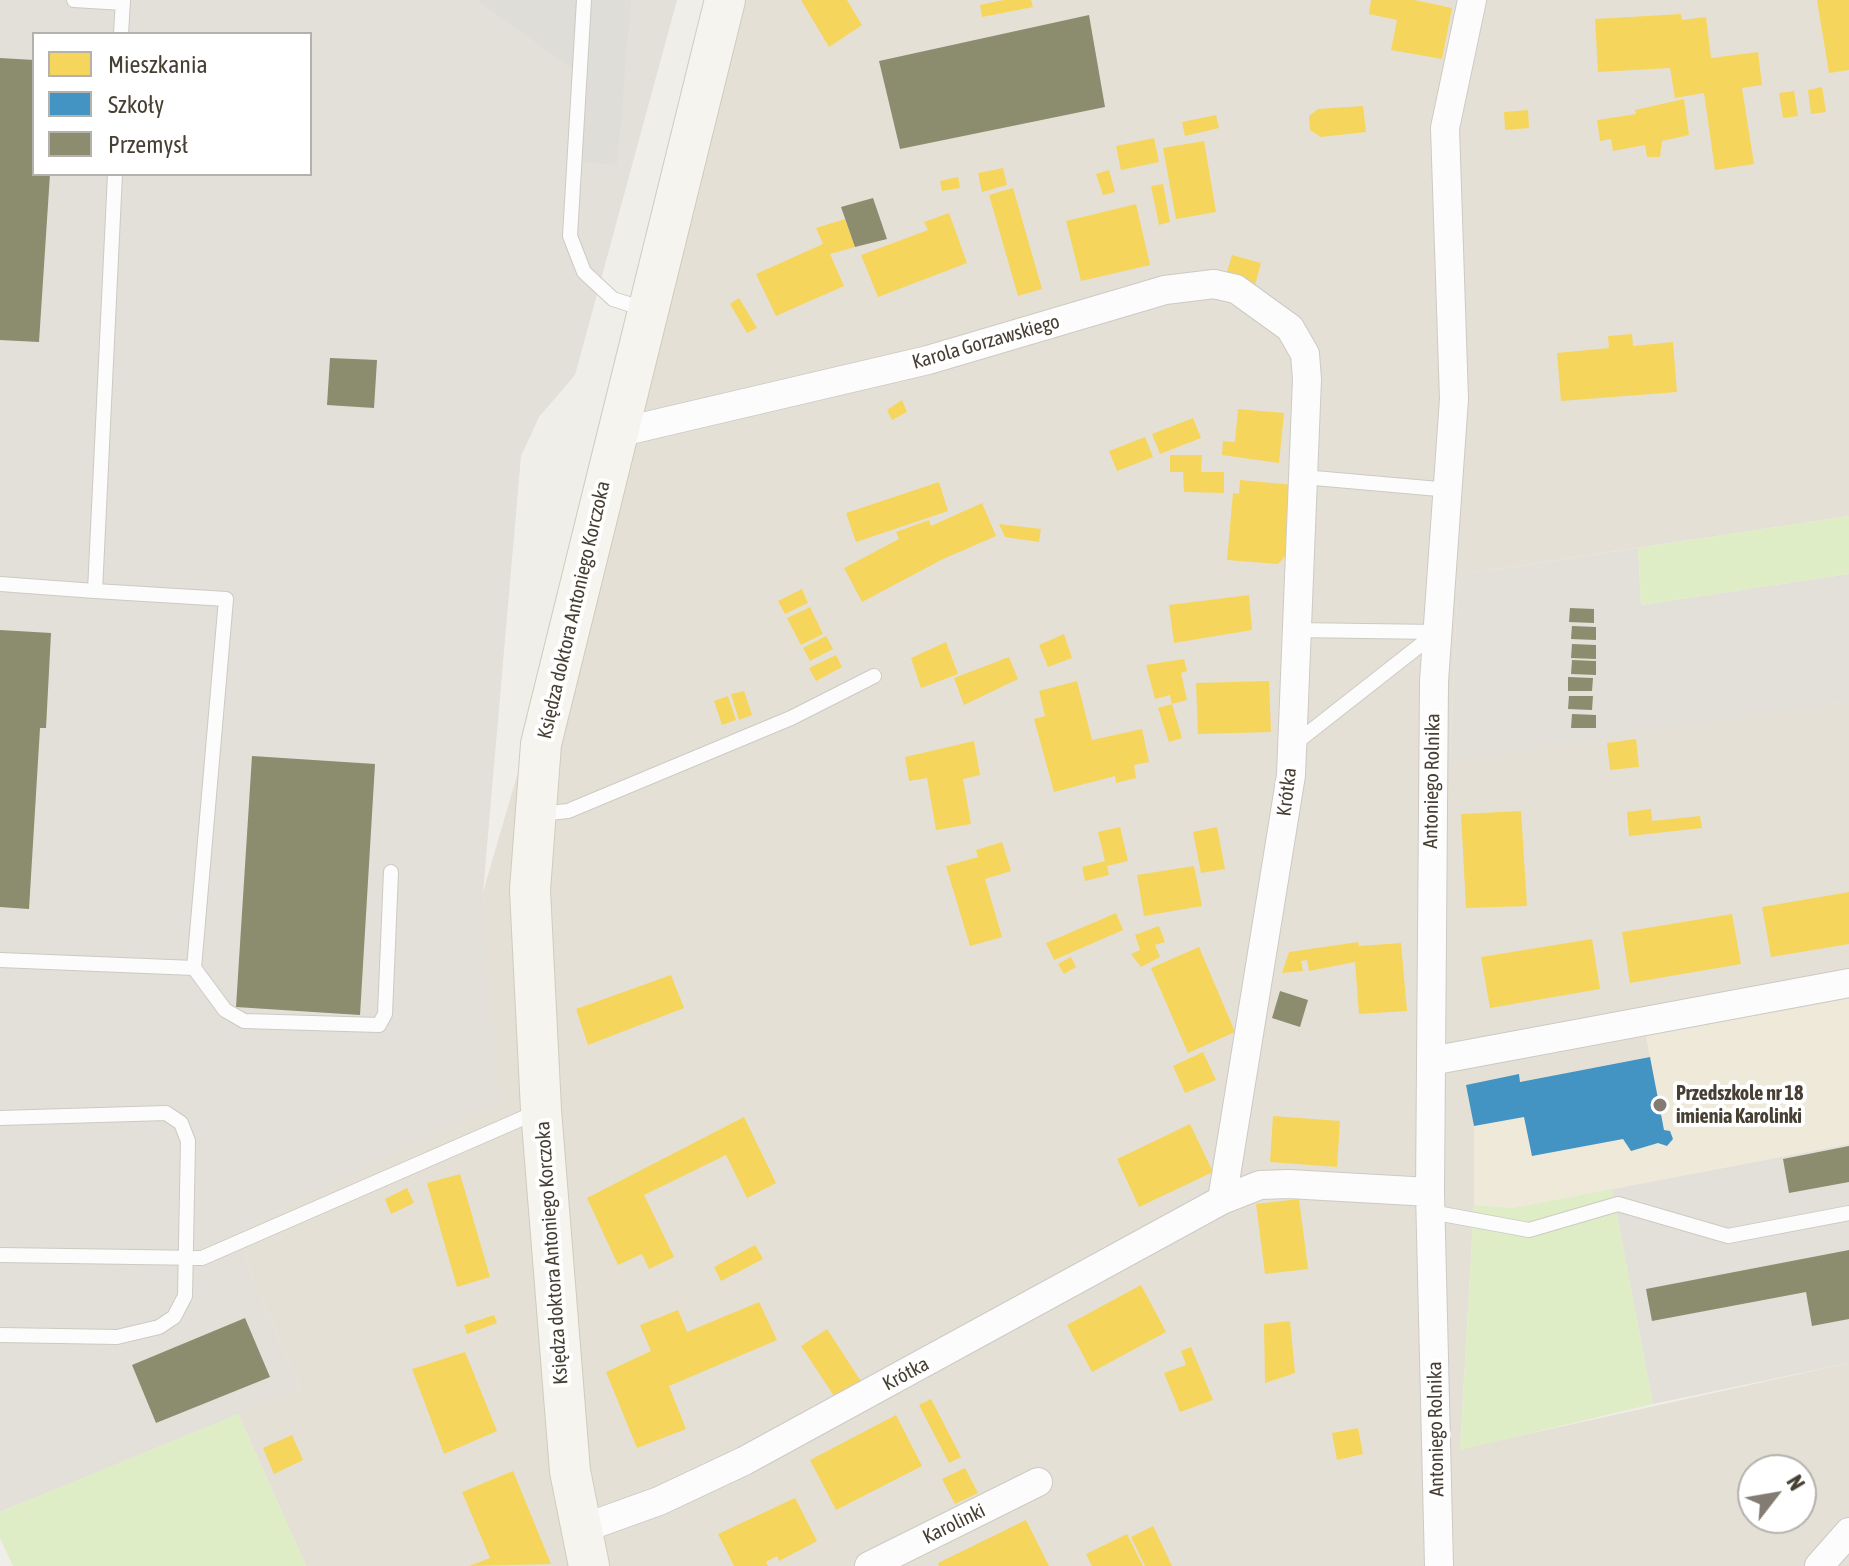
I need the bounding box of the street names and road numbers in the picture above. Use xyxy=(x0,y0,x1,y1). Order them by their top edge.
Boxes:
street label: Karola Gorzawskiego xyxy=(910,309,1062,375)
street label: Księdza doktora Antoniego Korczoka xyxy=(533,479,615,741)
street label: Antoniego Rolnika xyxy=(1419,713,1445,849)
street label: Krótka xyxy=(1272,766,1302,818)
street label: Księdza doktora Antoniego Korczoka xyxy=(531,1120,573,1386)
street label: Krótka xyxy=(879,1352,933,1396)
street label: Antoniego Rolnika xyxy=(1423,1361,1449,1497)
street label: Karolinki xyxy=(919,1499,989,1549)

